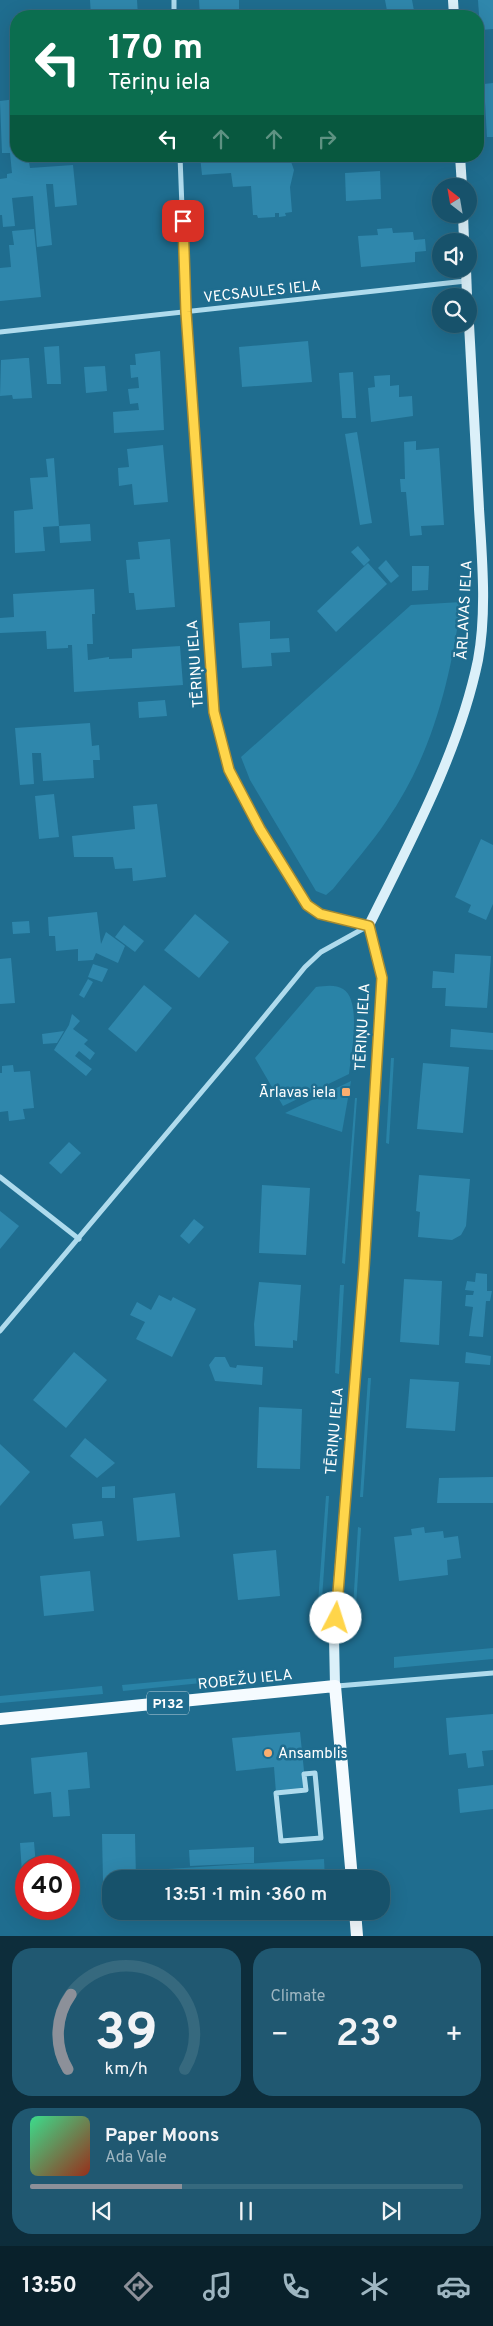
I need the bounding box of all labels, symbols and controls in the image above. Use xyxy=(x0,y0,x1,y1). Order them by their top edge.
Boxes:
text: 170 m xyxy=(108,27,203,71)
icon: left xyxy=(25,30,90,95)
text: Tēriņu iela xyxy=(108,70,210,97)
icon: left xyxy=(154,125,182,153)
icon: ahead xyxy=(207,125,235,153)
icon: ahead xyxy=(260,125,288,153)
icon: right xyxy=(313,125,341,153)
north arrow xyxy=(432,178,478,222)
map controls xyxy=(432,178,477,333)
pin xyxy=(162,200,204,242)
icon: arrive xyxy=(169,207,197,235)
button: sound xyxy=(432,233,477,278)
street label: VECSAULES IELA xyxy=(203,277,322,308)
button: search xyxy=(432,288,477,333)
street label: ĀRLAVAS IELA xyxy=(453,560,478,661)
street label: TĒRIŅU IELA xyxy=(184,619,209,709)
street label: TĒRIŅU IELA xyxy=(352,983,375,1072)
place label: Ārlavas iela xyxy=(259,1084,336,1103)
marker: Ārlavas iela xyxy=(340,1086,352,1098)
street label: TĒRIŅU IELA xyxy=(322,1386,349,1476)
position arrow xyxy=(309,1591,361,1643)
street label: ROBEŽU IELA xyxy=(197,1665,293,1695)
road number: P132 xyxy=(147,1692,189,1715)
place label: Ansamblis xyxy=(278,1745,348,1764)
marker: Ansamblis xyxy=(262,1747,274,1759)
speed limit sign: 40 xyxy=(15,1855,80,1920)
text: 13:51 · 1 min · 360 m xyxy=(165,1883,327,1907)
text: Climate xyxy=(271,1987,325,2007)
text: 39 xyxy=(95,2002,158,2068)
text: 23° xyxy=(336,2011,398,2060)
text: − xyxy=(271,2018,289,2054)
text: + xyxy=(445,2018,463,2054)
text: km/h xyxy=(105,2058,148,2081)
text: Paper Moons xyxy=(105,2124,219,2148)
text: Ada Vale xyxy=(105,2148,167,2168)
icon: previous xyxy=(88,2197,116,2225)
icon: pause xyxy=(232,2197,260,2225)
icon: next xyxy=(377,2197,405,2225)
icon: directions xyxy=(121,2269,156,2304)
icon: music xyxy=(200,2269,235,2304)
icon: phone xyxy=(278,2269,313,2304)
icon: climate xyxy=(357,2269,392,2304)
icon: car xyxy=(436,2269,471,2304)
text: 13:50 xyxy=(22,2273,77,2300)

